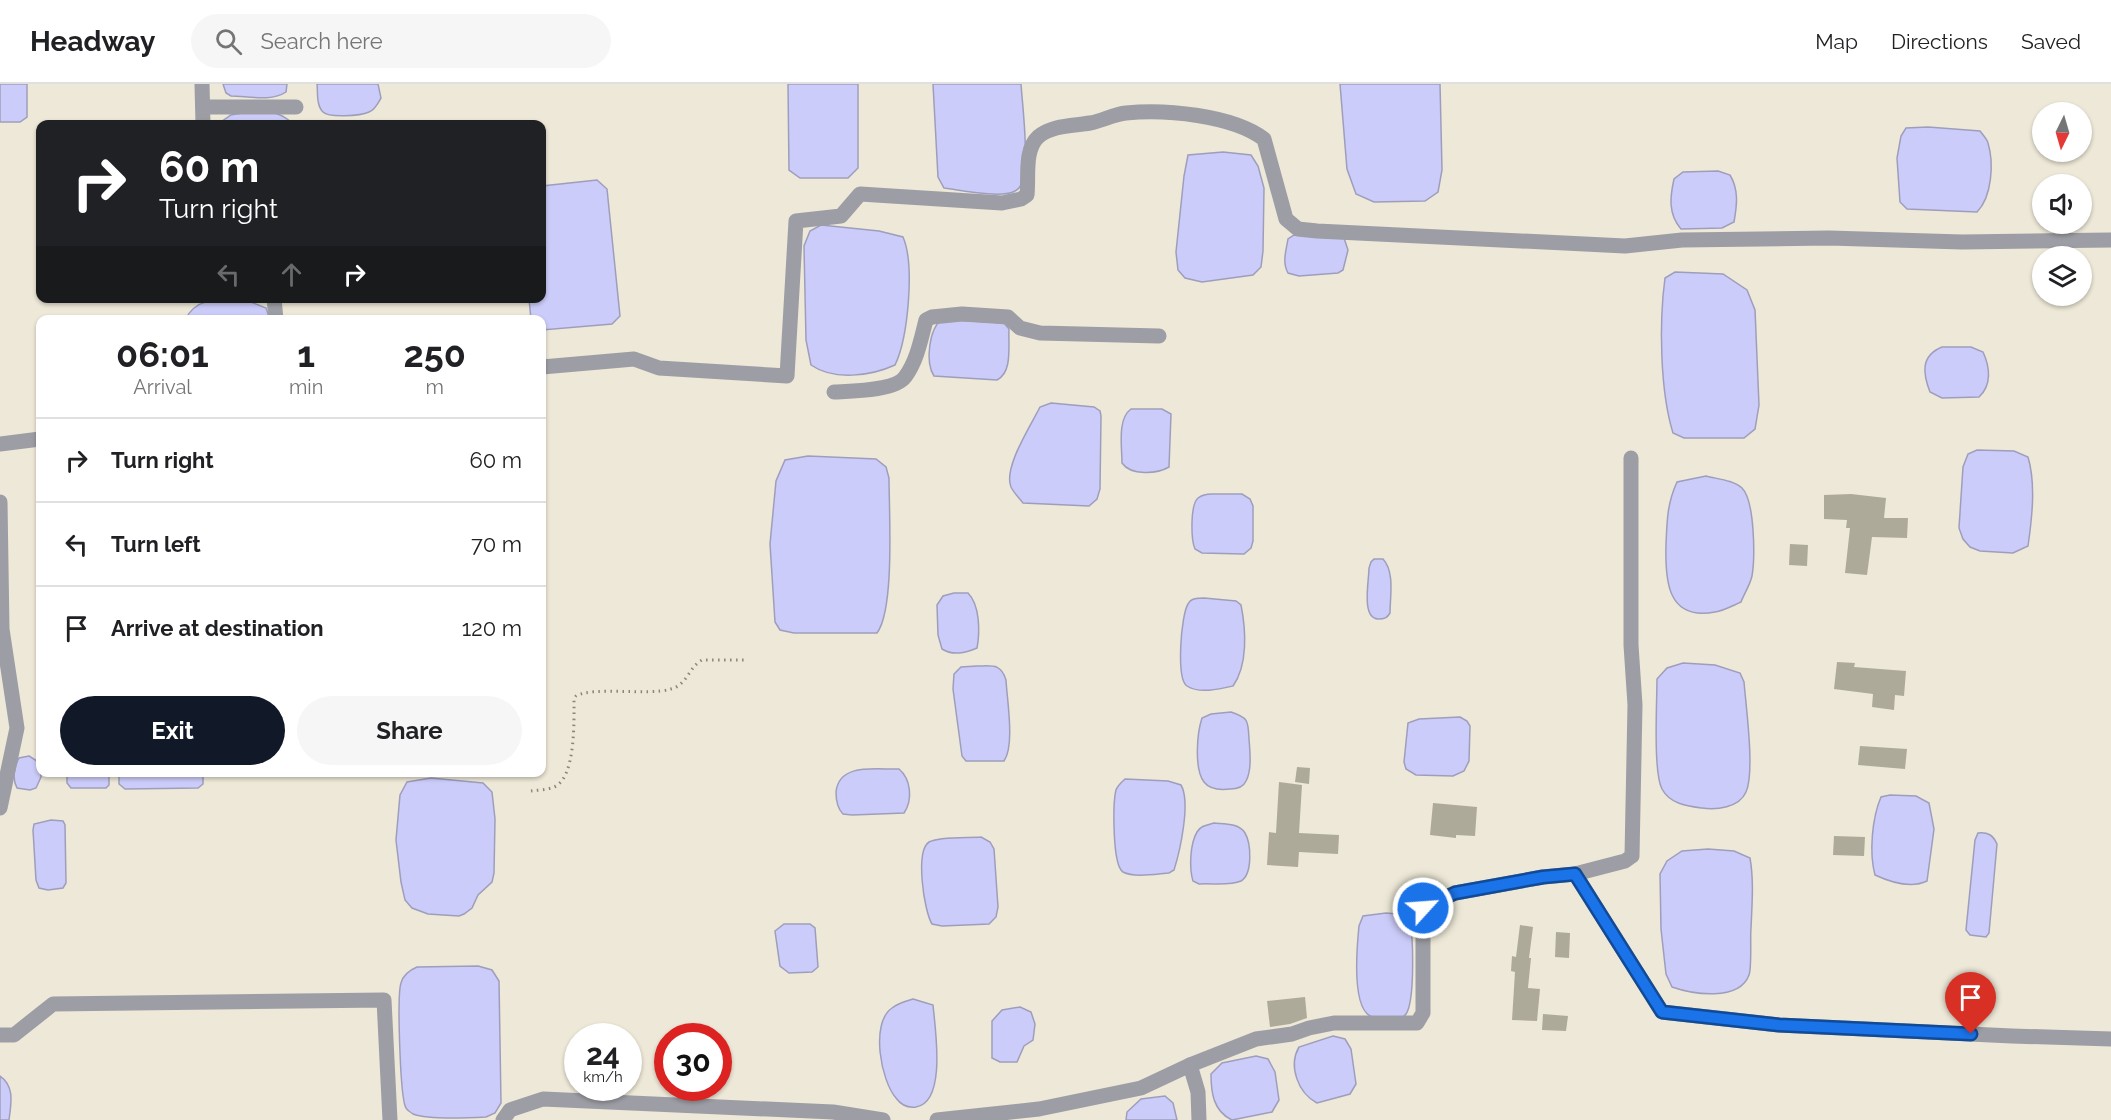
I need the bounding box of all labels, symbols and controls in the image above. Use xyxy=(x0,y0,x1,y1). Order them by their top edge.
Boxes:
search box xyxy=(191,14,611,68)
text: Headway xyxy=(30,25,155,58)
icon: search xyxy=(212,25,245,58)
text: Search here xyxy=(260,28,383,54)
text: Map xyxy=(1815,29,1858,54)
text: Directions xyxy=(1891,29,1988,54)
text: Saved xyxy=(2021,29,2081,54)
north arrow xyxy=(2032,102,2092,162)
map controls xyxy=(2032,102,2092,306)
text: 60 m xyxy=(159,143,259,192)
icon: right xyxy=(60,144,138,222)
button: sound xyxy=(2032,174,2092,234)
text: Turn right xyxy=(159,193,278,224)
button: layers xyxy=(2032,246,2092,306)
icon: left xyxy=(212,258,245,291)
icon: ahead xyxy=(275,258,308,291)
icon: right xyxy=(338,258,371,291)
text: 06:01 xyxy=(116,333,209,375)
text: 1 xyxy=(297,333,315,375)
text: 250 xyxy=(403,333,466,375)
text: Arrival xyxy=(133,375,192,399)
text: min xyxy=(289,375,323,399)
text: m xyxy=(425,375,444,399)
icon: right xyxy=(60,444,93,477)
text: Turn right xyxy=(111,447,214,473)
text: 60 m xyxy=(469,447,522,473)
icon: left xyxy=(60,528,93,561)
text: Turn left xyxy=(111,531,201,557)
text: 70 m xyxy=(471,531,522,557)
icon: arrive xyxy=(60,612,93,645)
text: Arrive at destination xyxy=(111,615,324,641)
text: 120 m xyxy=(462,615,522,641)
button: Exit xyxy=(60,696,285,765)
button: Share xyxy=(297,696,522,765)
position arrow xyxy=(1391,876,1455,940)
pin xyxy=(1945,972,1996,1034)
icon: arrive xyxy=(1954,981,1987,1014)
speed limit sign: 30 xyxy=(654,1023,732,1101)
text: 24 xyxy=(586,1037,620,1072)
text: km/h xyxy=(583,1068,623,1086)

